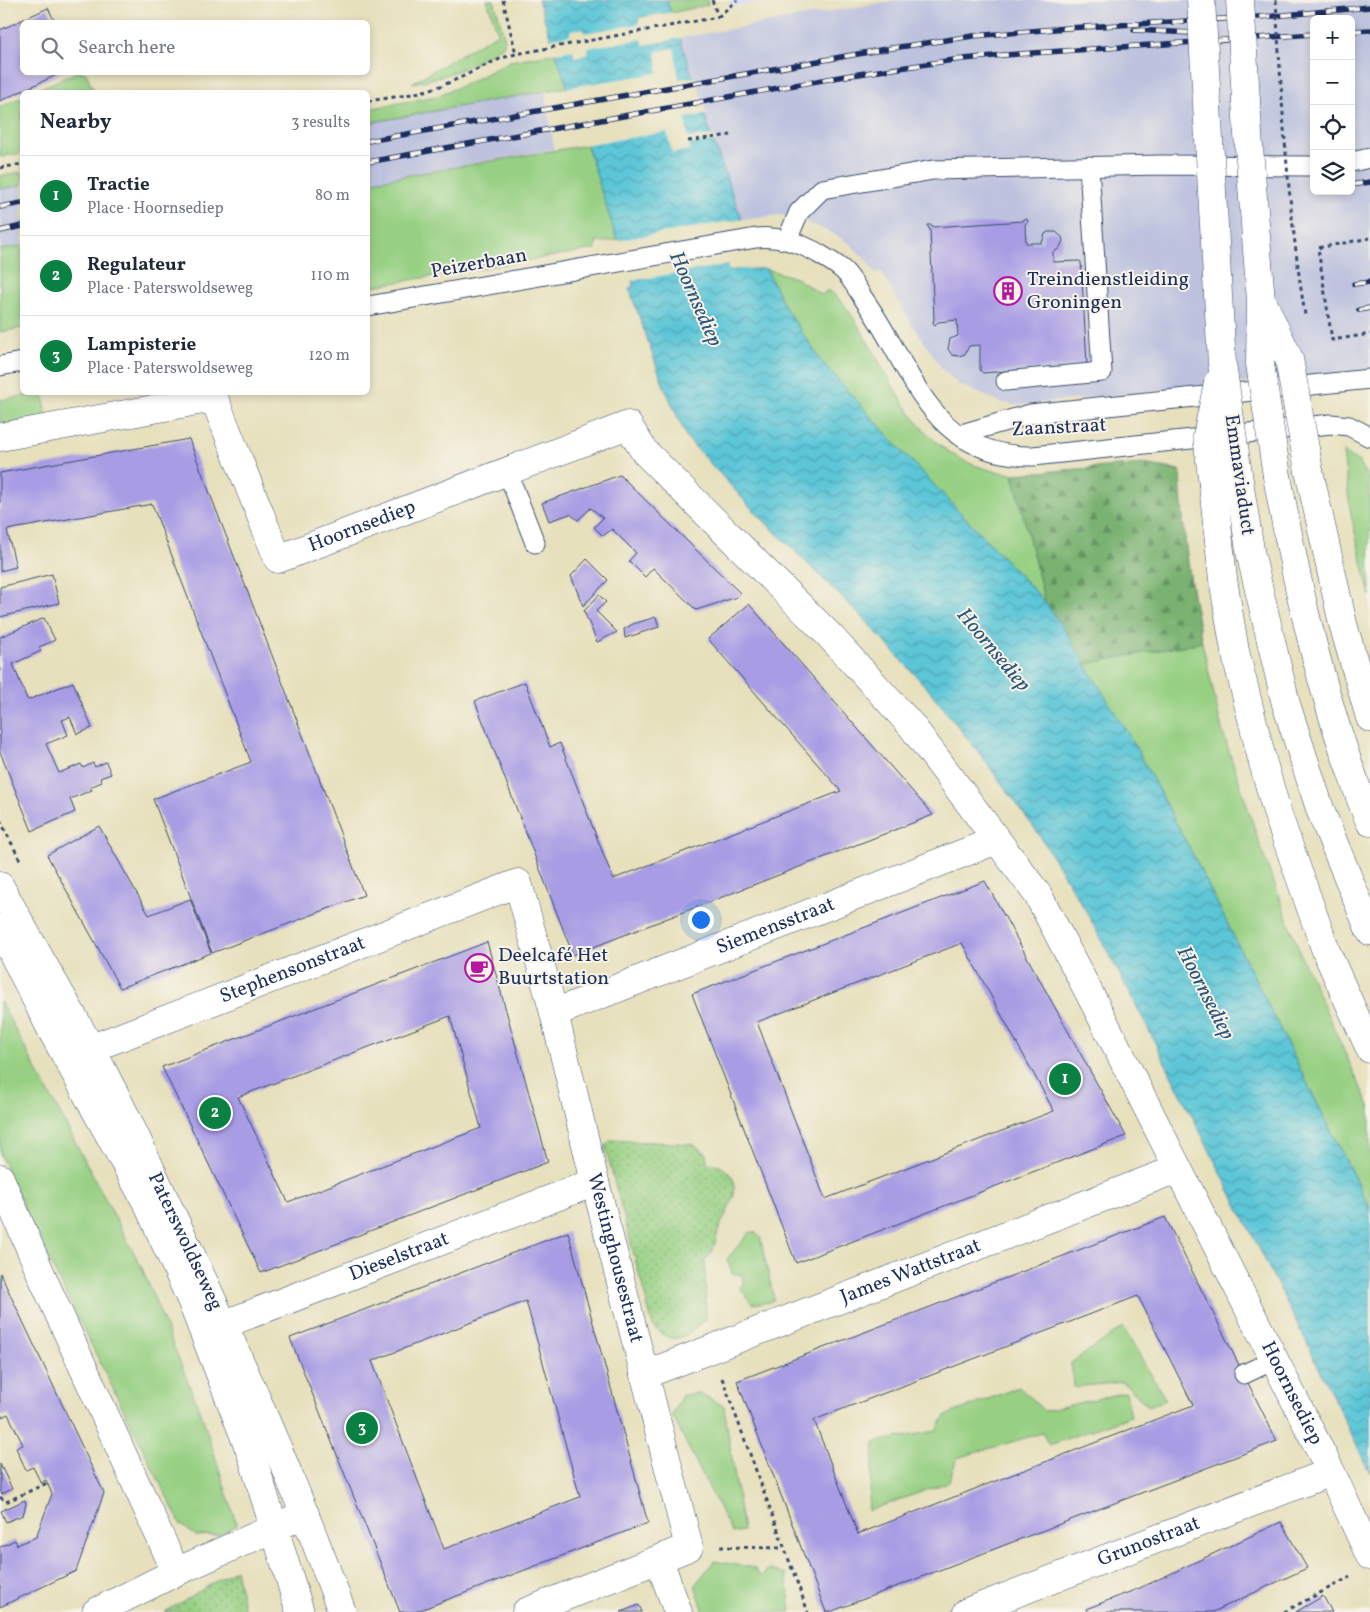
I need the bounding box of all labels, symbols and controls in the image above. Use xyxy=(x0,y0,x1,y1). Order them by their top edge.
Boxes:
map controls xyxy=(1310,15,1355,195)
button: + xyxy=(1310,15,1355,60)
search box xyxy=(20,20,370,75)
icon: search xyxy=(38,34,66,62)
text: Search here xyxy=(78,35,175,61)
button: − xyxy=(1310,60,1355,105)
button: locate xyxy=(1310,105,1355,150)
text: Nearby xyxy=(40,108,111,137)
text: 3 results xyxy=(291,112,350,134)
button: layers xyxy=(1310,150,1355,195)
text: Tractie xyxy=(87,172,150,198)
text: 1 xyxy=(53,185,59,207)
text: 80 m xyxy=(315,185,350,207)
text: Place · Hoornsediep xyxy=(87,198,224,220)
street label: Peizerbaan xyxy=(429,242,529,286)
water label: Hoornsediep xyxy=(661,247,729,351)
text: Regulateur xyxy=(87,252,186,278)
text: 2 xyxy=(52,265,60,287)
text: 110 m xyxy=(311,265,350,287)
place label: Treindienstleiding Groningen xyxy=(1027,266,1189,317)
building icon: Treindienstleiding Groningen xyxy=(993,276,1023,306)
text: Place · Paterswoldseweg xyxy=(87,278,253,300)
text: Lampisterie xyxy=(87,332,196,358)
text: 3 xyxy=(52,345,60,367)
text: 120 m xyxy=(308,345,350,367)
text: Place · Paterswoldseweg xyxy=(87,358,253,380)
street label: Zaanstraat xyxy=(1011,412,1107,444)
street label: Emmaviaduct xyxy=(1217,413,1261,537)
street label: Hoornsediep xyxy=(304,493,420,560)
water label: Hoornsediep xyxy=(949,602,1037,698)
street label: Siemensstraat xyxy=(712,891,839,962)
your location xyxy=(688,907,714,933)
street label: Stephensonstraat xyxy=(216,929,370,1011)
water label: Hoornsediep xyxy=(1169,941,1241,1045)
place label: Deelcafé Het Buurtstation xyxy=(498,942,609,993)
cafe icon: Deelcafé Het Buurtstation xyxy=(464,953,494,983)
pin: 1 xyxy=(1049,1060,1081,1098)
pin: 2 xyxy=(199,1094,231,1132)
street label: Paterswoldseweg xyxy=(140,1168,229,1315)
street label: Westinghousestraat xyxy=(579,1170,650,1346)
street label: Dieselstraat xyxy=(345,1225,453,1289)
street label: James Wattstraat xyxy=(836,1232,985,1312)
street label: Hoornsediep xyxy=(1253,1337,1329,1450)
pin: 3 xyxy=(346,1409,378,1447)
street label: Grunostraat xyxy=(1094,1510,1204,1574)

